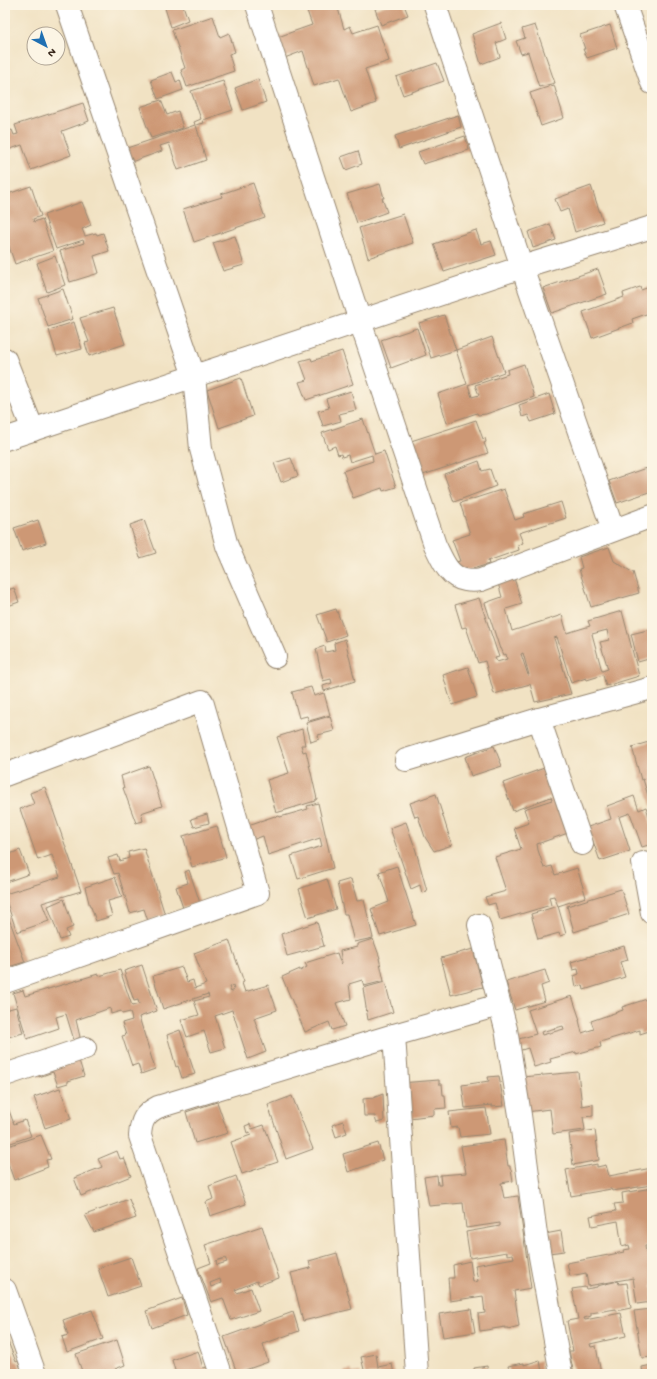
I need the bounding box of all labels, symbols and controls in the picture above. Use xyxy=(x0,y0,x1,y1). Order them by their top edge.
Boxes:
north arrow xyxy=(26,26,66,66)
text: N xyxy=(45,45,58,59)

